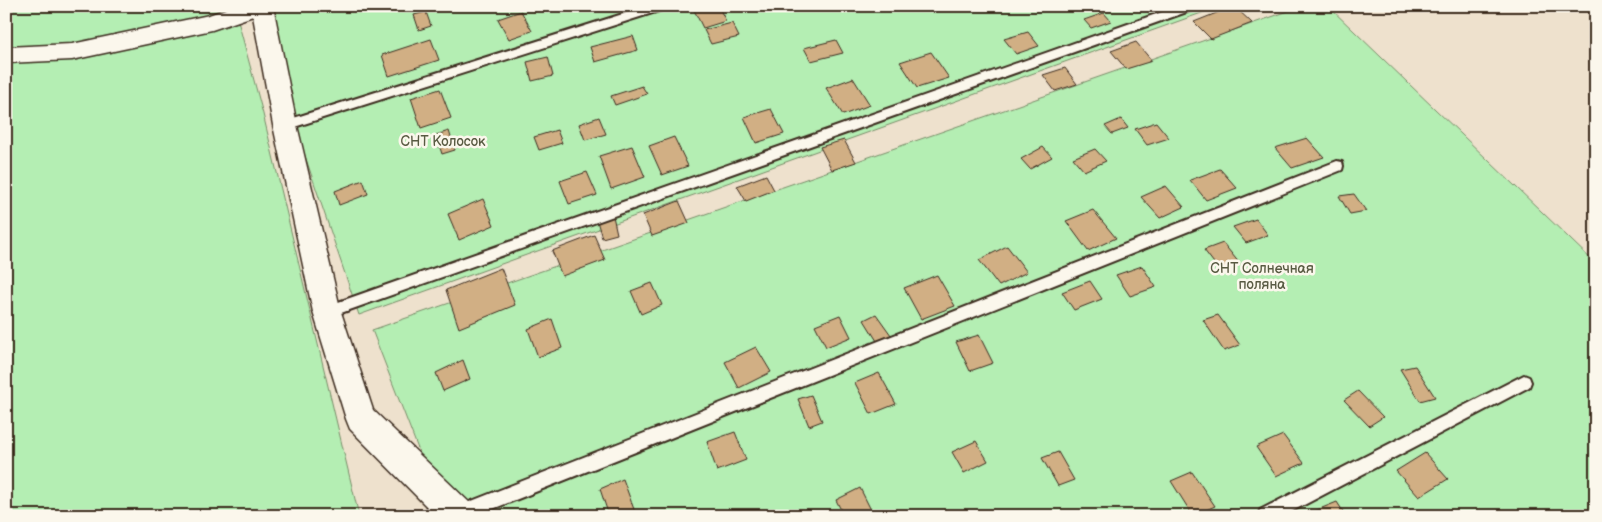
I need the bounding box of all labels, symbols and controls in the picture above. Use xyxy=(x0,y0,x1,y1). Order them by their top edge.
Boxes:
park label: СНТ Колосок xyxy=(401,133,486,150)
park label: СНТ Солнечная поляна xyxy=(1210,260,1314,293)

